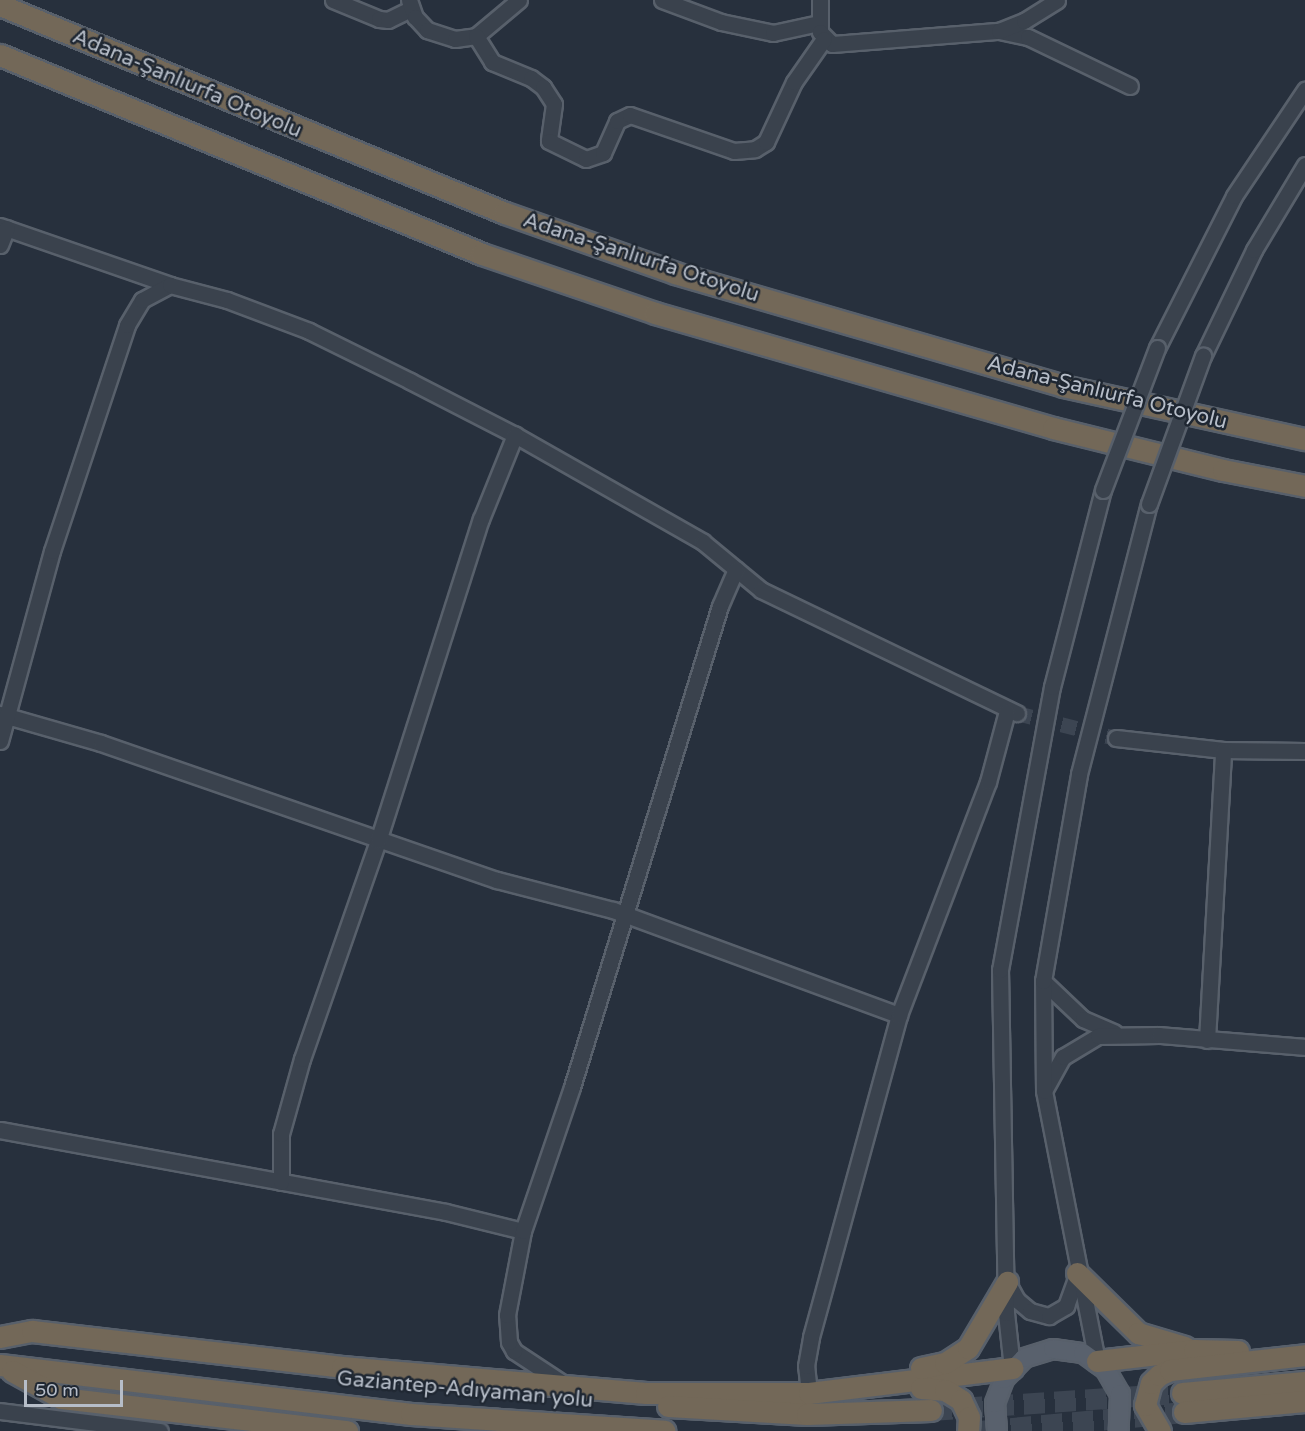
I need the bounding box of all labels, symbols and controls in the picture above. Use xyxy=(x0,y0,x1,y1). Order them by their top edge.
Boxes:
street label: Adana-Şanlıurfa Otoyolu xyxy=(69,24,305,144)
street label: Adana-Şanlıurfa Otoyolu xyxy=(520,208,762,308)
street label: Adana-Şanlıurfa Otoyolu xyxy=(984,351,1230,435)
street label: Gaziantep-Adıyaman yolu xyxy=(336,1366,594,1414)
scale bar xyxy=(27,1368,126,1406)
text: 50 m xyxy=(35,1379,79,1401)

